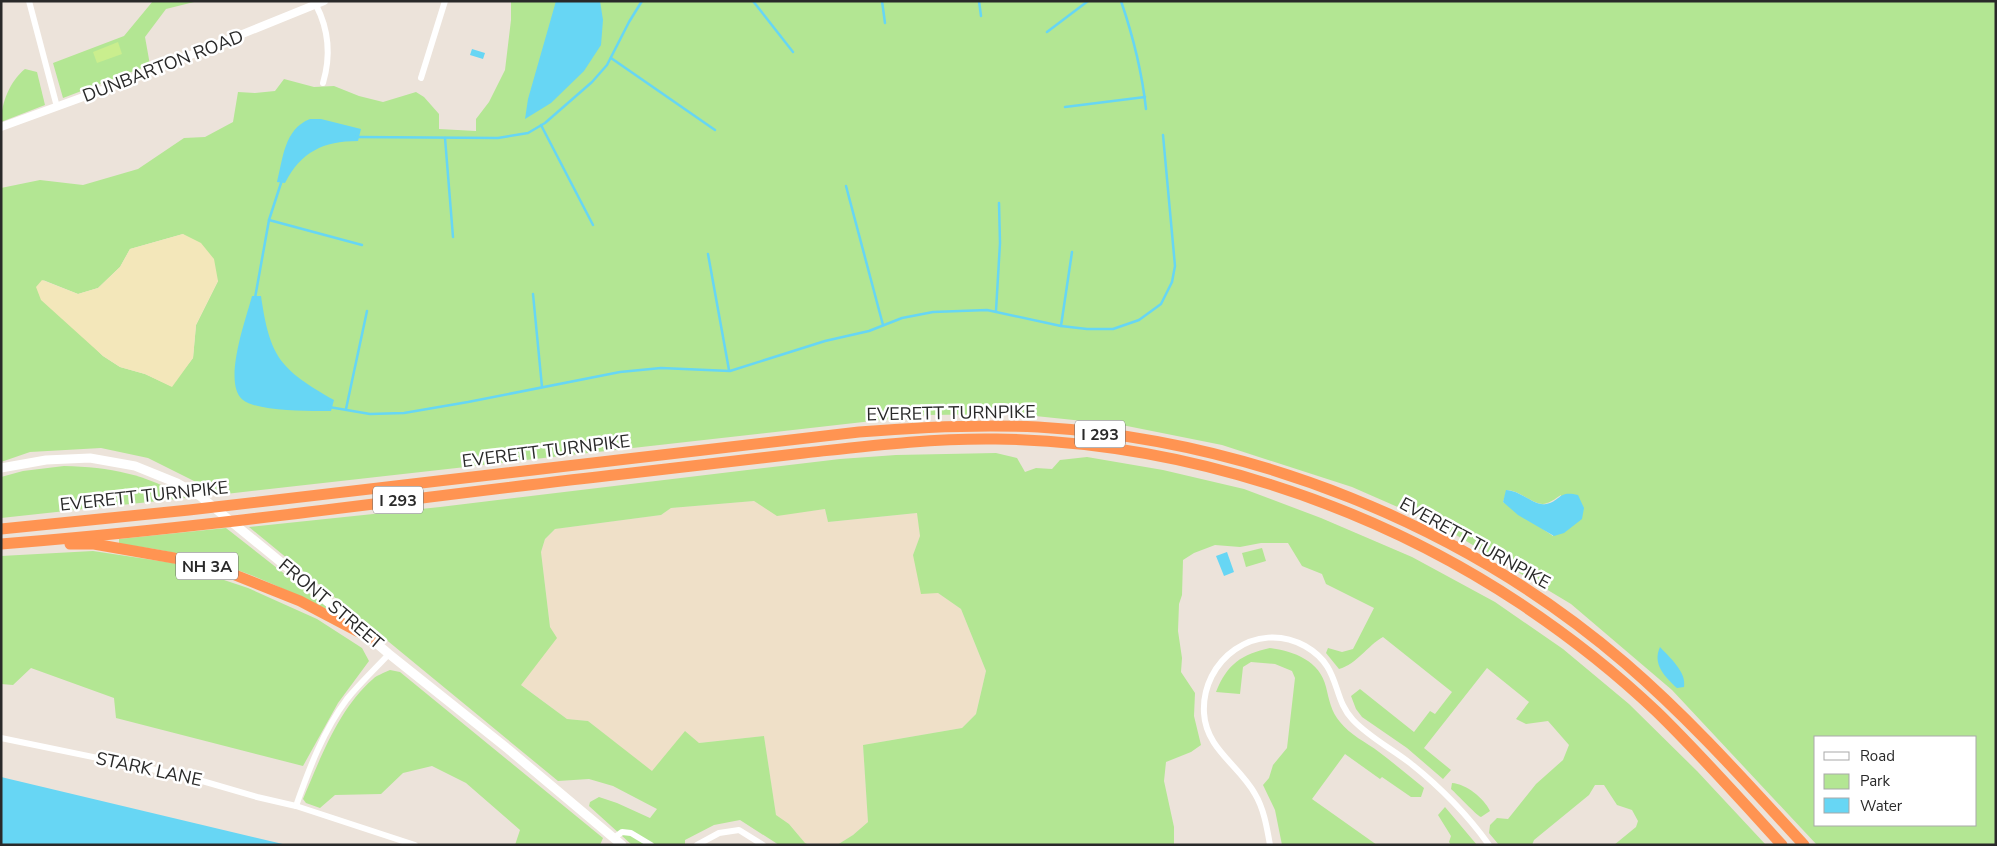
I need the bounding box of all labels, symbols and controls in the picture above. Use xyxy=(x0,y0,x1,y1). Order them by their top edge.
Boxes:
street label: DUNBARTON ROAD xyxy=(79,24,247,108)
street label: EVERETT TURNPIKE xyxy=(866,400,1036,426)
road number: I 293 xyxy=(1075,420,1125,448)
street label: EVERETT TURNPIKE xyxy=(461,429,631,473)
street label: EVERETT TURNPIKE xyxy=(59,475,229,517)
road number: I 293 xyxy=(373,486,423,514)
street label: EVERETT TURNPIKE xyxy=(1395,492,1555,594)
road number: NH 3A xyxy=(176,552,238,580)
street label: FRONT STREET xyxy=(274,553,389,655)
legend xyxy=(1814,736,1977,826)
street label: STARK LANE xyxy=(94,746,204,792)
text: Road xyxy=(1860,746,1895,766)
text: Park xyxy=(1860,771,1890,791)
text: Water xyxy=(1860,796,1903,816)

